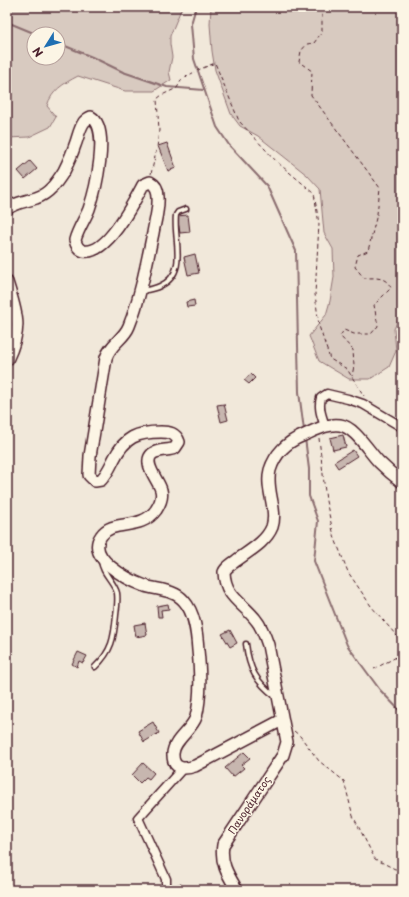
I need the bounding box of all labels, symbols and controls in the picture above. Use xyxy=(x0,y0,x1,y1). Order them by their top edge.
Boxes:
north arrow xyxy=(26,26,66,66)
text: N xyxy=(28,43,47,61)
street label: Πανοράματος xyxy=(224,773,273,837)

